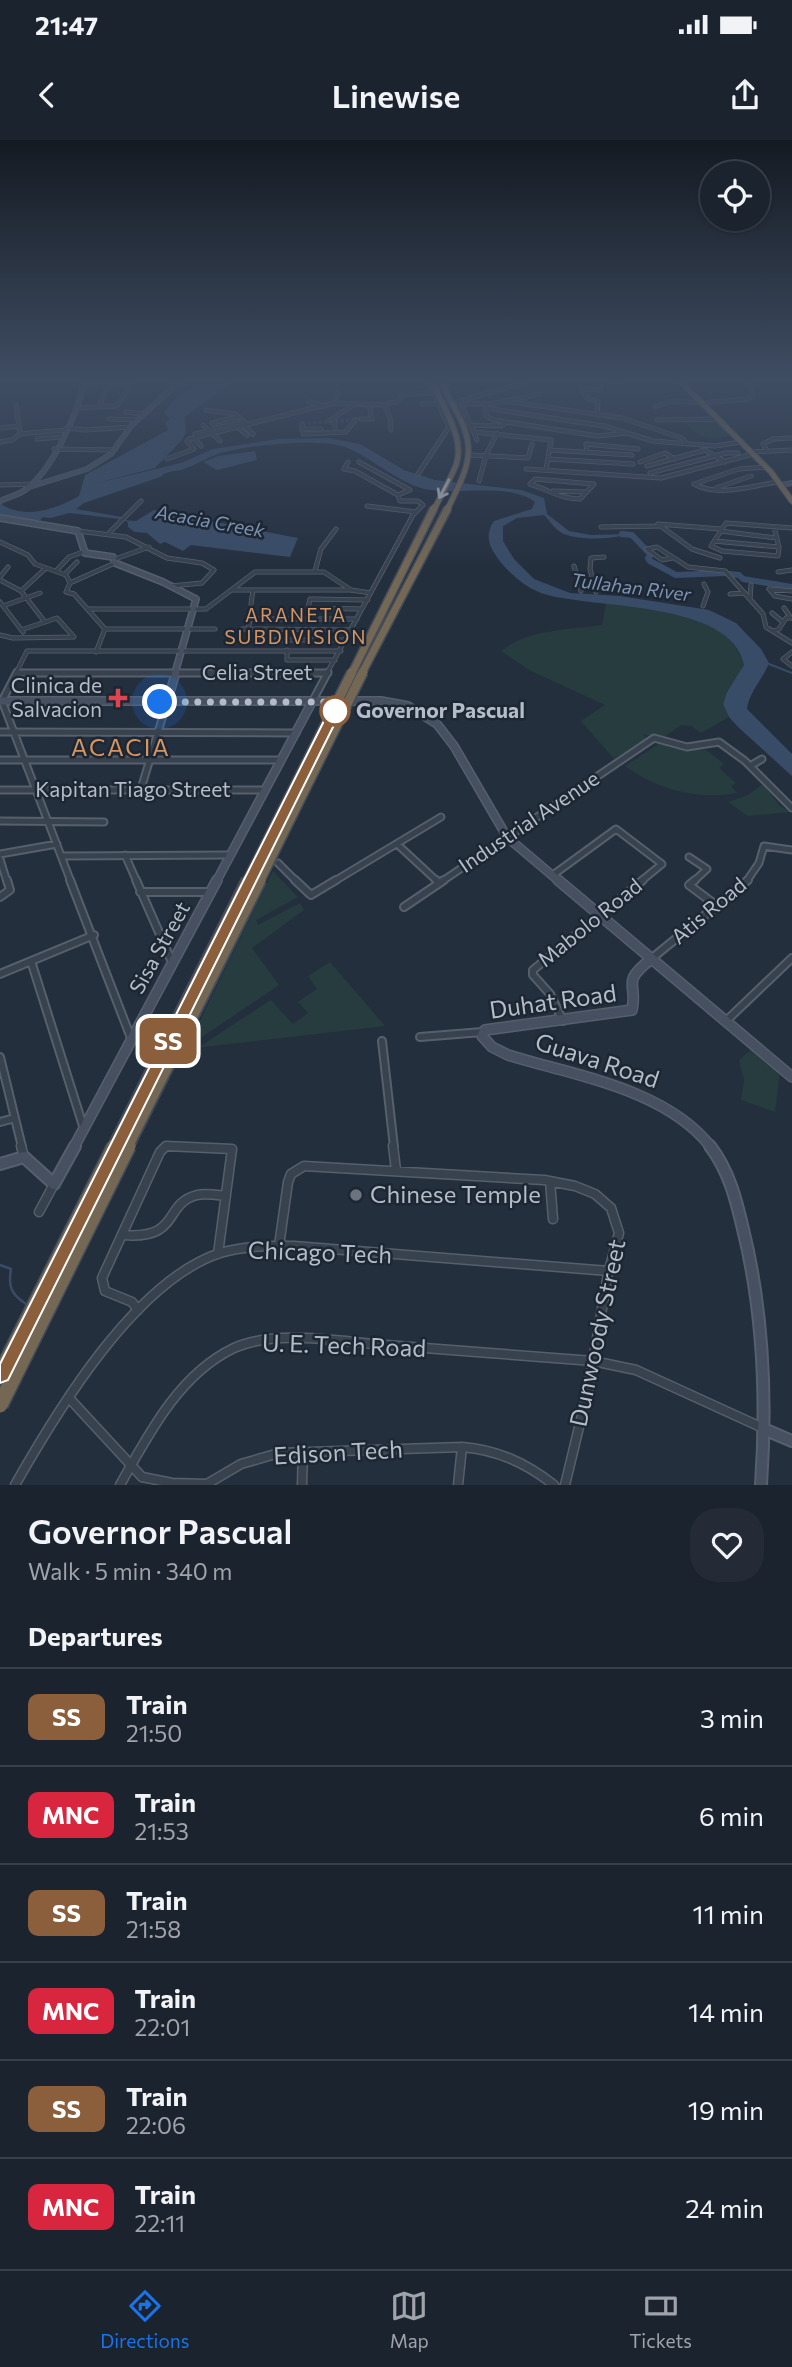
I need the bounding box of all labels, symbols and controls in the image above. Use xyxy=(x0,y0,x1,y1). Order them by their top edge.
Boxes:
text: 21:47 xyxy=(35,9,98,40)
text: Linewise xyxy=(332,75,460,115)
icon: back xyxy=(28,76,66,114)
icon: share xyxy=(726,76,764,114)
map controls xyxy=(700,161,770,231)
button: locate xyxy=(700,161,770,231)
one-way arrow xyxy=(437,479,451,499)
water label: Acacia Creek xyxy=(153,499,267,542)
water label: Tullahan River xyxy=(570,568,694,605)
district label: ARANETA SUBDIVISION xyxy=(224,603,368,648)
street label: Celia Street xyxy=(202,659,312,684)
place label: Clinica de Salvacion xyxy=(11,672,102,721)
your location xyxy=(142,684,177,719)
marker: Clinica de Salvacion xyxy=(108,688,128,708)
marker: Governor Pascual xyxy=(320,696,350,726)
place label: Governor Pascual xyxy=(356,697,525,722)
district label: ACACIA xyxy=(71,732,171,761)
street label: Industrial Avenue xyxy=(453,765,603,877)
street label: Kapitan Tiago Street xyxy=(35,776,231,801)
street label: Atis Road xyxy=(665,871,751,948)
street label: Mabolo Road xyxy=(532,872,646,971)
street label: Sisa Street xyxy=(123,897,194,998)
street label: Duhat Road xyxy=(487,977,618,1024)
line badge: SS xyxy=(136,1018,200,1064)
text: SS xyxy=(154,1026,182,1055)
street label: Guava Road xyxy=(532,1026,663,1093)
place label: Chinese Temple xyxy=(370,1179,541,1208)
marker: Chinese Temple xyxy=(348,1187,364,1203)
street label: Chicago Tech xyxy=(247,1234,393,1269)
street label: Dunwoody Street xyxy=(563,1236,631,1429)
street label: U. E. Tech Road xyxy=(261,1327,427,1362)
street label: Edison Tech xyxy=(272,1434,403,1469)
button: heart xyxy=(690,1508,764,1582)
text: Governor Pascual xyxy=(28,1510,292,1551)
text: Walk · 5 min · 340 m xyxy=(28,1557,232,1585)
text: Departures xyxy=(28,1620,163,1651)
text: Train xyxy=(126,1688,188,1719)
text: SS xyxy=(52,1702,81,1731)
text: 3 min xyxy=(700,1702,764,1733)
text: 21:50 xyxy=(126,1719,182,1747)
text: Train xyxy=(135,1786,196,1817)
text: MNC xyxy=(42,1800,100,1829)
text: 6 min xyxy=(699,1800,764,1831)
text: 21:53 xyxy=(135,1817,189,1845)
text: Train xyxy=(126,1884,188,1915)
text: SS xyxy=(52,1898,81,1927)
text: 11 min xyxy=(693,1898,764,1929)
text: 21:58 xyxy=(126,1915,181,1943)
text: Train xyxy=(135,1982,196,2013)
text: MNC xyxy=(42,1996,100,2025)
text: 14 min xyxy=(688,1996,764,2027)
text: 22:01 xyxy=(135,2013,190,2041)
text: Train xyxy=(126,2080,188,2111)
text: SS xyxy=(52,2094,81,2123)
text: 19 min xyxy=(688,2094,764,2125)
text: 22:06 xyxy=(126,2111,186,2139)
text: Train xyxy=(135,2178,196,2209)
text: MNC xyxy=(42,2192,100,2221)
text: 24 min xyxy=(685,2192,764,2223)
text: 22:11 xyxy=(135,2209,185,2237)
tab: Directions xyxy=(100,2287,189,2352)
tab: Map xyxy=(390,2287,429,2352)
tab: Tickets xyxy=(629,2287,692,2352)

